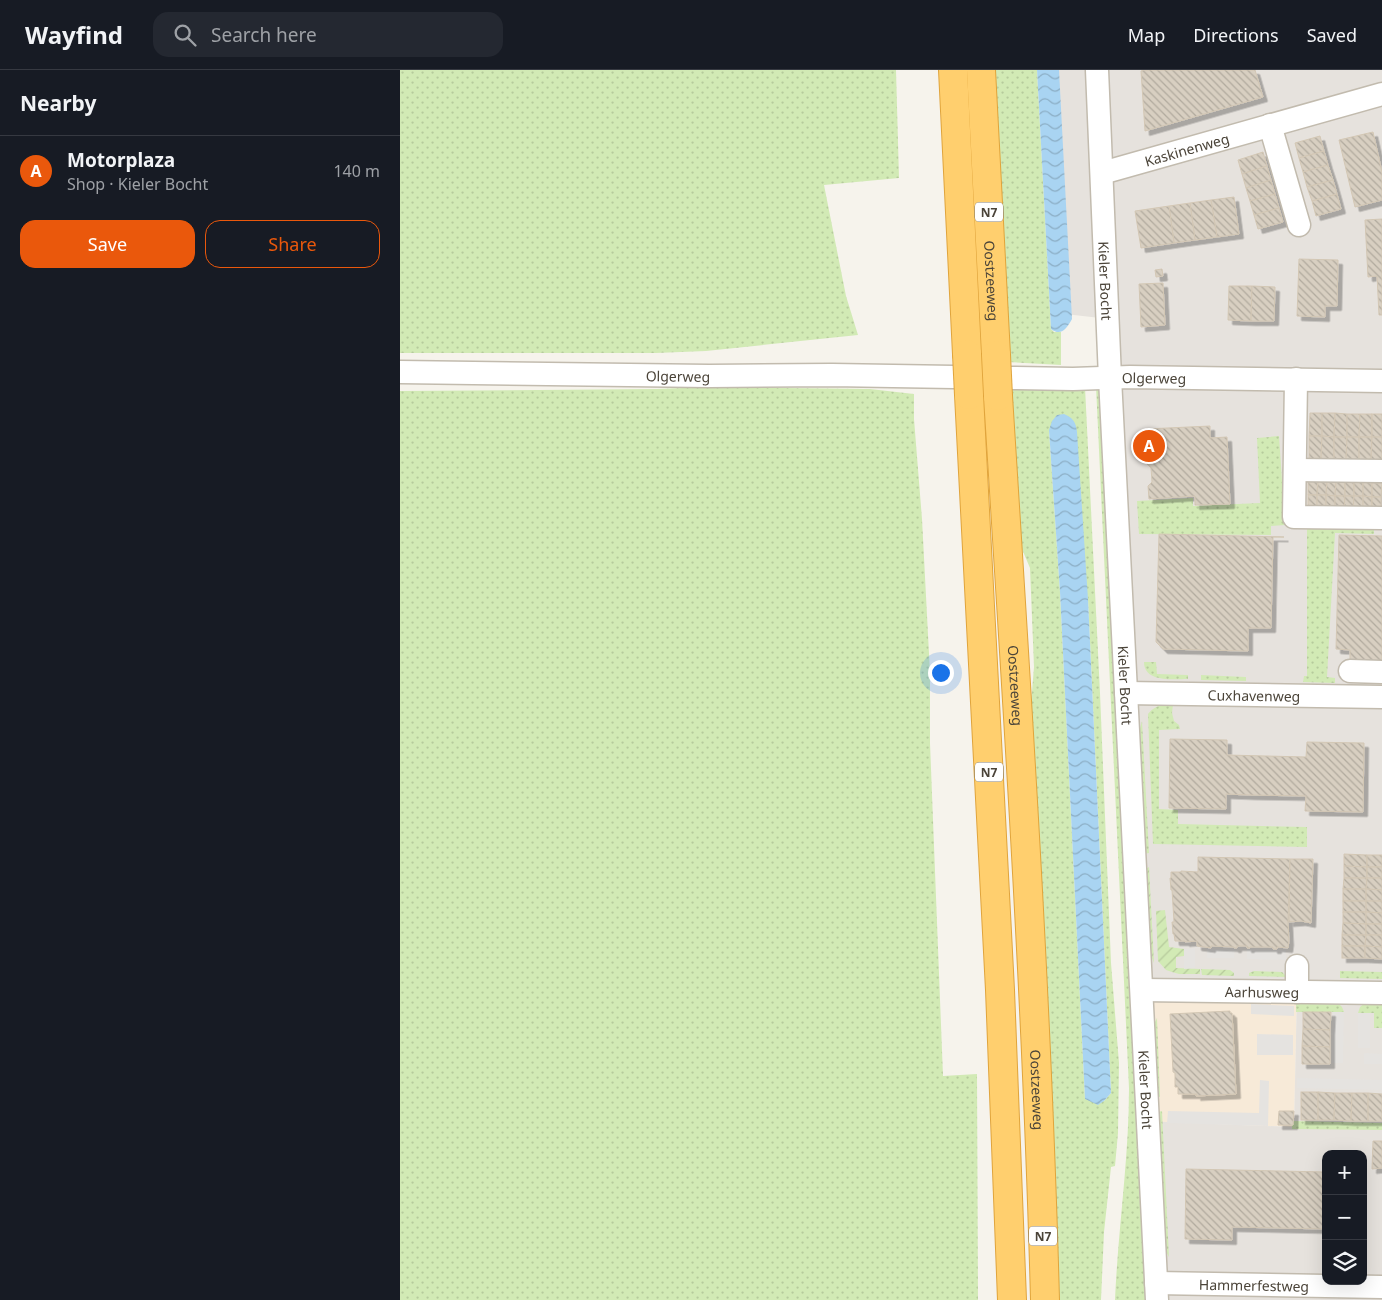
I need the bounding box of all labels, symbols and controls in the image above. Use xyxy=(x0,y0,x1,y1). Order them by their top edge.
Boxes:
search box xyxy=(153,12,503,57)
text: Wayfind xyxy=(25,18,123,51)
icon: search xyxy=(171,21,199,49)
text: Search here xyxy=(211,22,317,48)
text: Map xyxy=(1128,23,1165,47)
text: Directions xyxy=(1193,23,1279,47)
text: Saved xyxy=(1307,23,1357,47)
text: Nearby xyxy=(20,89,96,117)
street label: Kaskinenweg xyxy=(1142,128,1231,170)
text: Motorplaza xyxy=(67,147,175,173)
text: A xyxy=(30,160,42,182)
text: 140 m xyxy=(333,160,380,182)
text: Shop · Kieler Bocht xyxy=(67,173,208,195)
road number: N7 xyxy=(975,202,1003,222)
button: Save xyxy=(20,220,195,268)
button: Share xyxy=(205,220,380,268)
street label: Oostzeeweg xyxy=(980,240,1004,322)
street label: Kieler Bocht xyxy=(1095,241,1117,321)
street label: Olgerweg xyxy=(646,366,710,386)
street label: Olgerweg xyxy=(1121,367,1186,387)
pin: A xyxy=(1133,427,1165,465)
street label: Oostzeeweg xyxy=(1004,644,1028,726)
street label: Kieler Bocht xyxy=(1114,645,1137,725)
your location xyxy=(928,660,954,686)
street label: Cuxhavenweg xyxy=(1208,685,1300,705)
road number: N7 xyxy=(975,762,1003,782)
street label: Aarhusweg xyxy=(1225,982,1299,1001)
street label: Oostzeeweg xyxy=(1026,1049,1049,1131)
street label: Kieler Bocht xyxy=(1135,1050,1158,1130)
map controls xyxy=(1322,1150,1367,1285)
button: + xyxy=(1322,1150,1367,1195)
button: − xyxy=(1322,1195,1367,1240)
road number: N7 xyxy=(1029,1226,1057,1246)
button: layers xyxy=(1322,1240,1367,1285)
street label: Hammerfestweg xyxy=(1199,1274,1309,1295)

